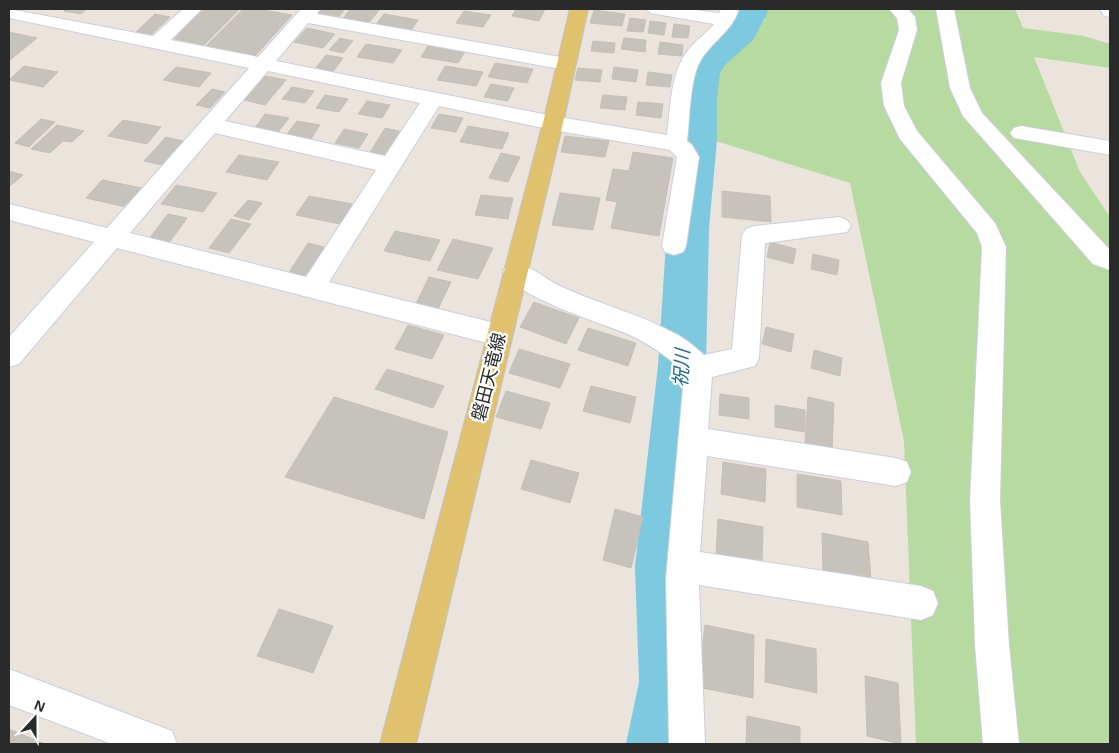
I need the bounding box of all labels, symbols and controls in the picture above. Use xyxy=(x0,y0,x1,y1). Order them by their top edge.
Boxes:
street label: 磐田天竜線 xyxy=(468,331,510,423)
water label: 祝川 xyxy=(670,346,693,388)
north arrow xyxy=(10,693,60,743)
text: N xyxy=(32,697,47,715)

